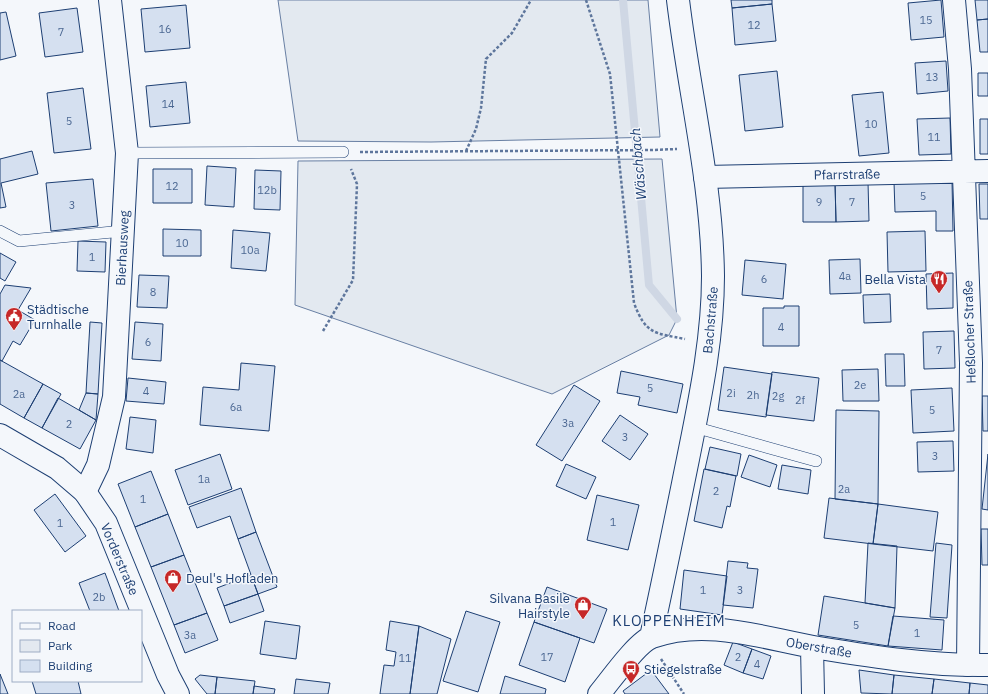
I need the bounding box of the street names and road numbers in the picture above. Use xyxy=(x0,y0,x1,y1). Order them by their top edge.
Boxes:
street label: Pfarrstraße xyxy=(814,165,880,184)
street label: Bierhausweg xyxy=(112,210,133,286)
street label: Heßlocher Straße xyxy=(959,280,980,384)
street label: Bachstraße xyxy=(699,286,722,354)
street label: Vorderstraße xyxy=(97,520,142,598)
street label: Oberstraße xyxy=(785,633,853,662)

